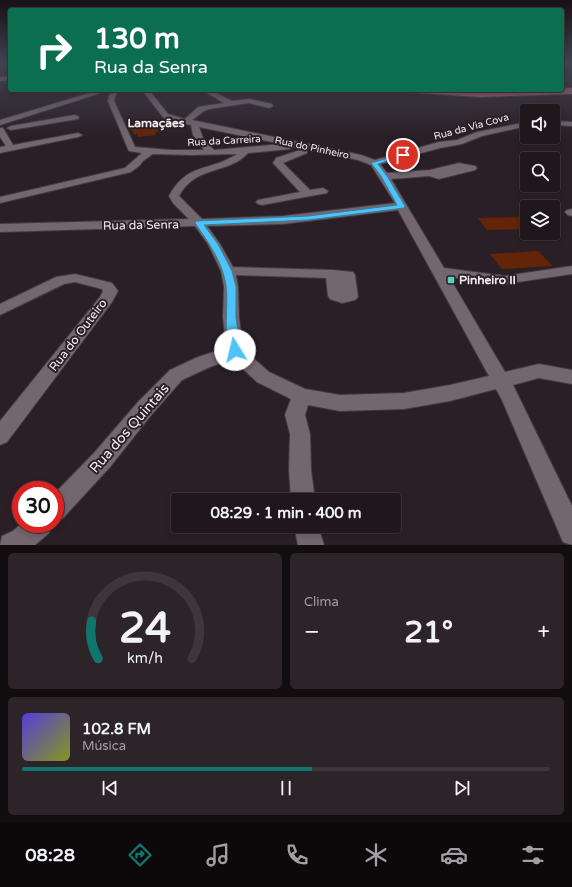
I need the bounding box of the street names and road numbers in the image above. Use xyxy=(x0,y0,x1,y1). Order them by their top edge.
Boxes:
street label: Rua da Via Cova xyxy=(432,111,510,143)
street label: Rua da Carreira xyxy=(187,133,261,149)
street label: Rua do Pinheiro xyxy=(274,134,350,162)
street label: Rua da Senra xyxy=(103,217,179,233)
street label: Rua do Outeiro xyxy=(46,296,110,374)
street label: Rua dos Quintais xyxy=(86,380,173,476)

